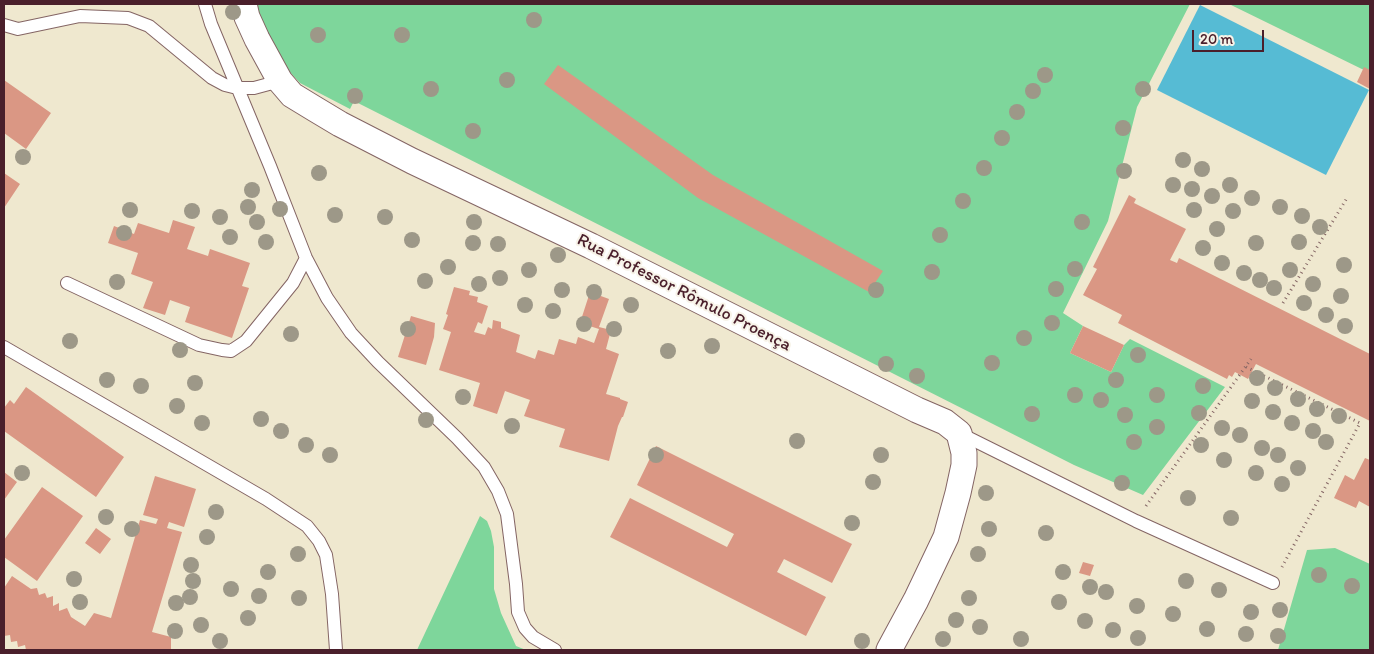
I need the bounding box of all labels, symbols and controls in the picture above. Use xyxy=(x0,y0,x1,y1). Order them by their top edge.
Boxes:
scale bar xyxy=(1194,20,1266,52)
text: 20 m xyxy=(1200,30,1233,48)
street label: Rua Professor Rômulo Proença xyxy=(573,229,795,357)

